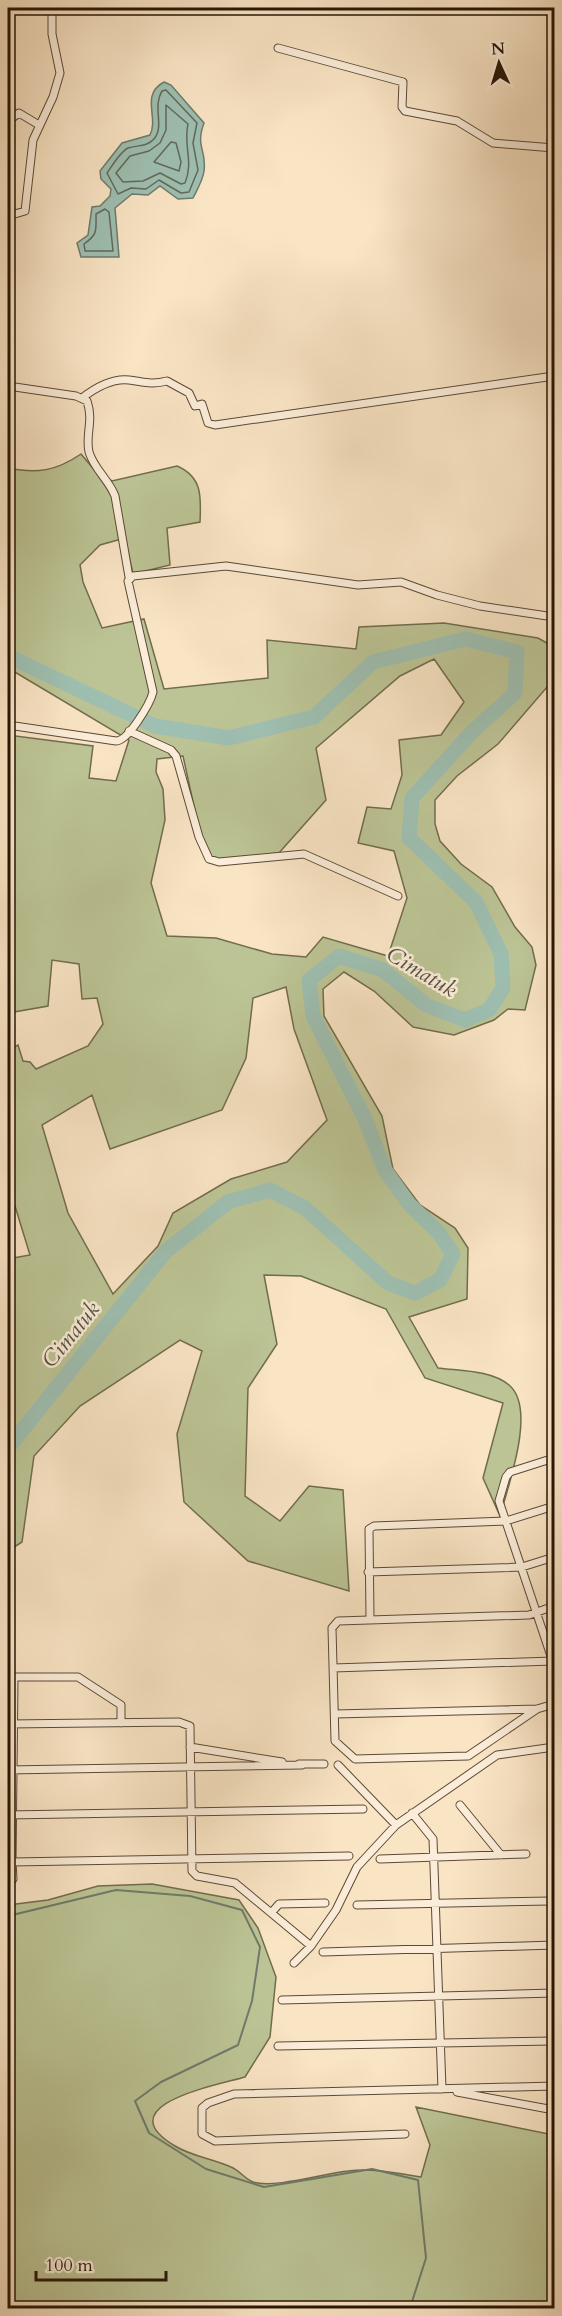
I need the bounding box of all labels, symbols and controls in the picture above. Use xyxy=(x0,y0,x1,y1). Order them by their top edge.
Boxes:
north arrow xyxy=(469,33,529,93)
text: N xyxy=(490,38,506,60)
water label: Cimatuk xyxy=(381,939,462,1005)
water label: Cimatuk xyxy=(35,1295,107,1374)
scale bar xyxy=(36,2244,166,2282)
text: 100 m xyxy=(45,2253,93,2278)

